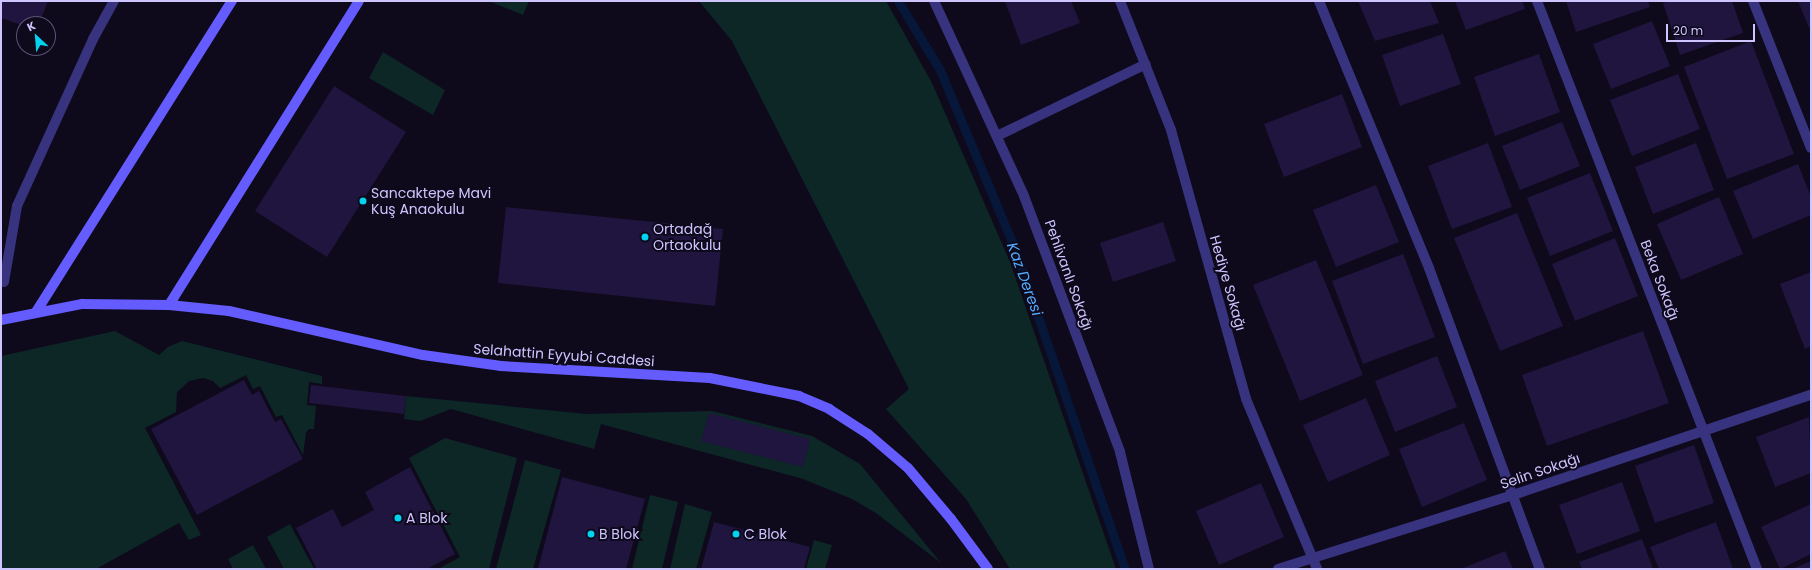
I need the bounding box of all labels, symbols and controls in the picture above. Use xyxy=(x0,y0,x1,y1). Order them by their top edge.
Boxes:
north arrow xyxy=(16,16,56,56)
scale bar xyxy=(1668,16,1757,42)
text: K xyxy=(24,17,38,35)
text: 20 m xyxy=(1673,22,1703,39)
place label: Sancaktepe Mavi Kuş Anaokulu xyxy=(371,185,491,218)
marker: Sancaktepe Mavi Kuş Anaokulu xyxy=(358,196,368,206)
street label: Pehlivanlı Sokağı xyxy=(1041,217,1097,333)
place label: Ortadağ Ortaokulu xyxy=(653,221,721,254)
marker: Ortadağ Ortaokulu xyxy=(640,232,650,242)
street label: Hediye Sokağı xyxy=(1206,233,1250,333)
street label: Beka Sokağı xyxy=(1637,238,1683,322)
water label: Kaz Deresi xyxy=(1003,240,1047,318)
street label: Selahattin Eyyubi Caddesi xyxy=(473,340,655,370)
street label: Selin Sokağı xyxy=(1498,450,1582,492)
place label: A Blok xyxy=(406,510,447,526)
marker: A Blok xyxy=(393,513,403,523)
place label: B Blok xyxy=(599,526,640,542)
place label: C Blok xyxy=(744,526,787,542)
marker: B Blok xyxy=(586,529,596,539)
marker: C Blok xyxy=(731,529,741,539)

